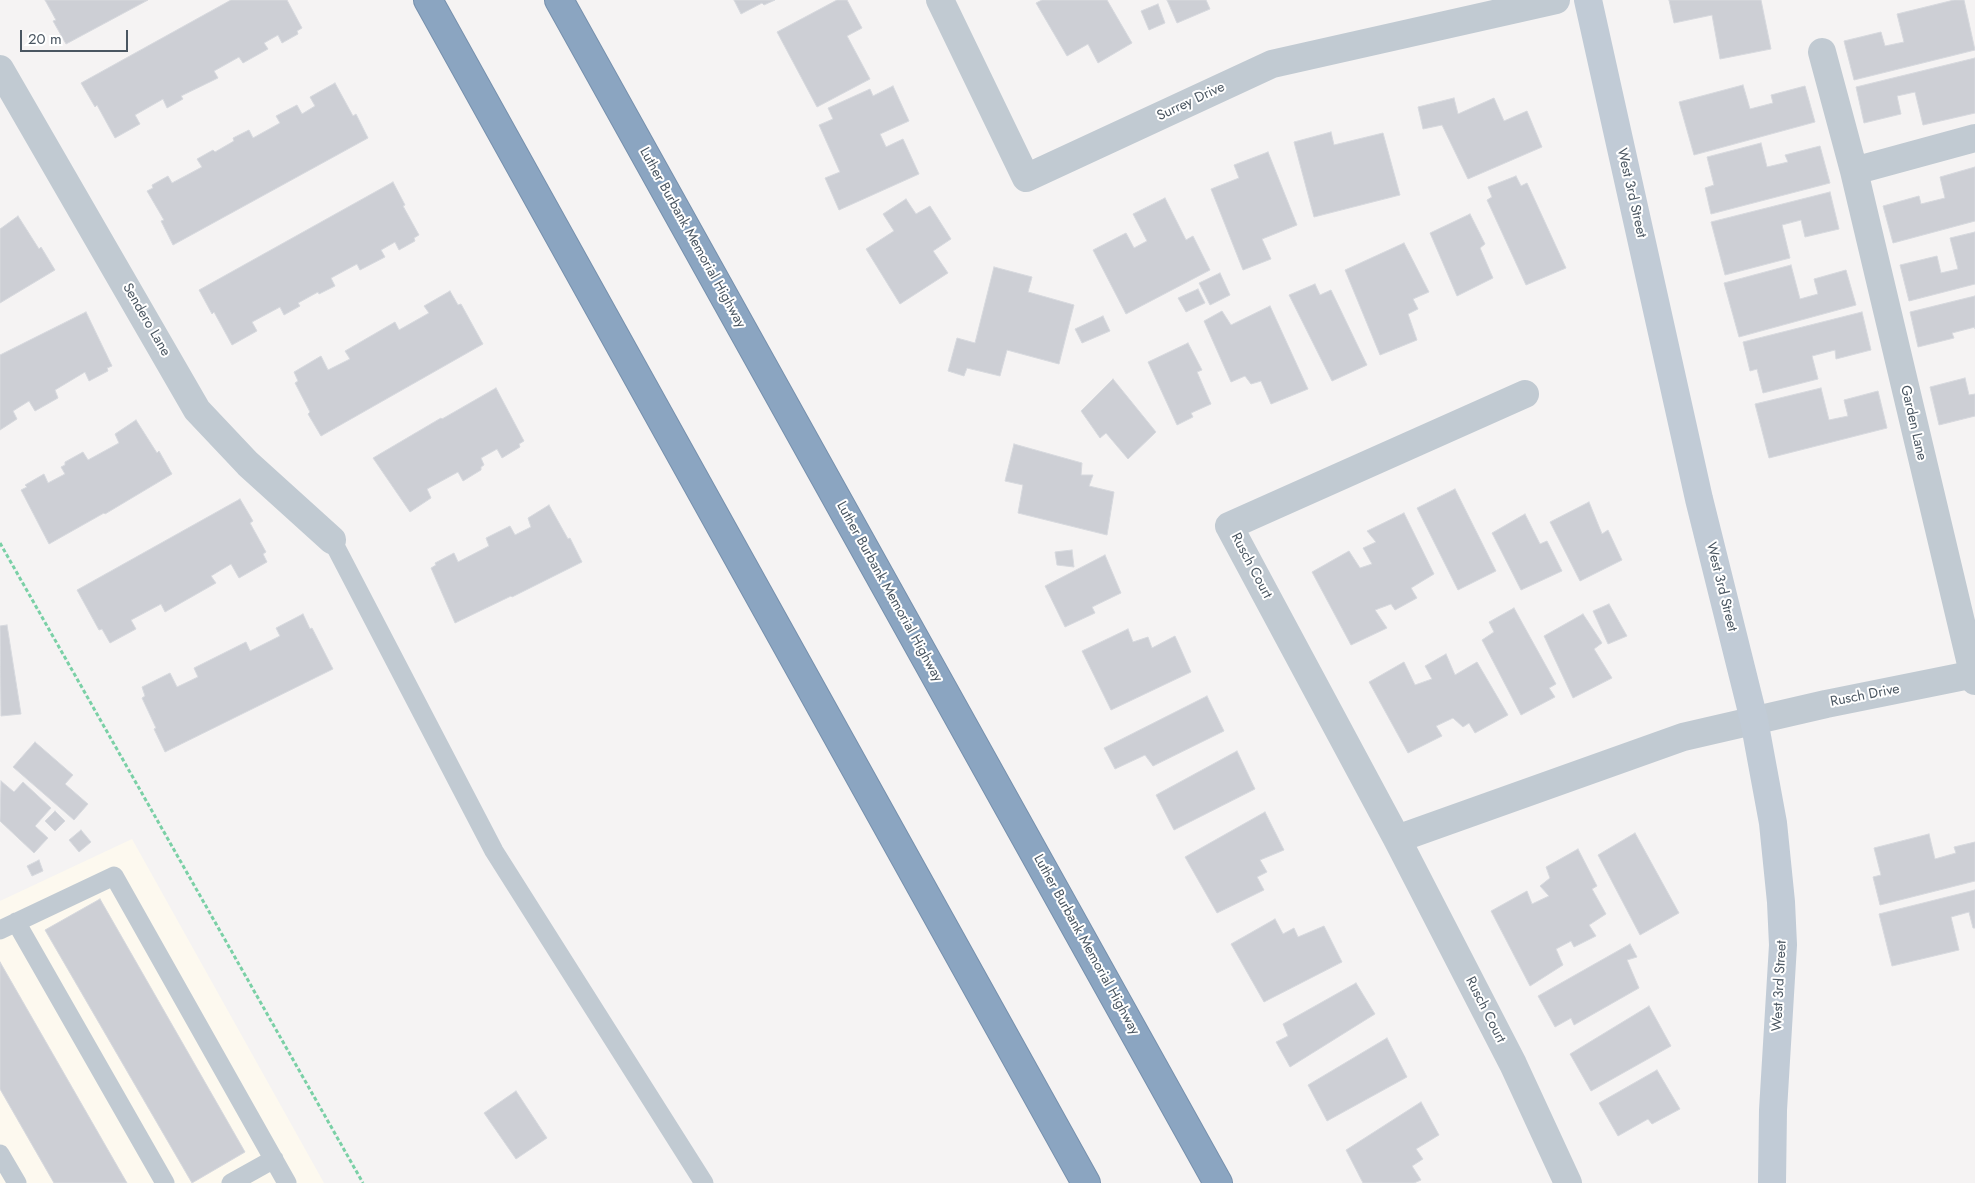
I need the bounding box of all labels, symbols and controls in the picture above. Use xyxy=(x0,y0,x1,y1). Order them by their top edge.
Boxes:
scale bar xyxy=(22,20,130,52)
text: 20 m xyxy=(28,28,62,50)
street label: Surrey Drive xyxy=(1154,79,1228,125)
street label: Luther Burbank Memorial Highway xyxy=(635,145,749,331)
street label: West 3rd Street xyxy=(1613,147,1649,239)
street label: Sendero Lane xyxy=(118,281,174,359)
street label: Garden Lane xyxy=(1896,384,1930,462)
street label: Luther Burbank Memorial Highway xyxy=(832,499,946,685)
street label: Rusch Court xyxy=(1227,530,1275,602)
street label: West 3rd Street xyxy=(1702,541,1740,633)
street label: Rusch Drive xyxy=(1829,681,1901,711)
street label: Luther Burbank Memorial Highway xyxy=(1029,852,1143,1038)
street label: West 3rd Street xyxy=(1769,940,1791,1032)
street label: Rusch Court xyxy=(1461,974,1509,1046)

